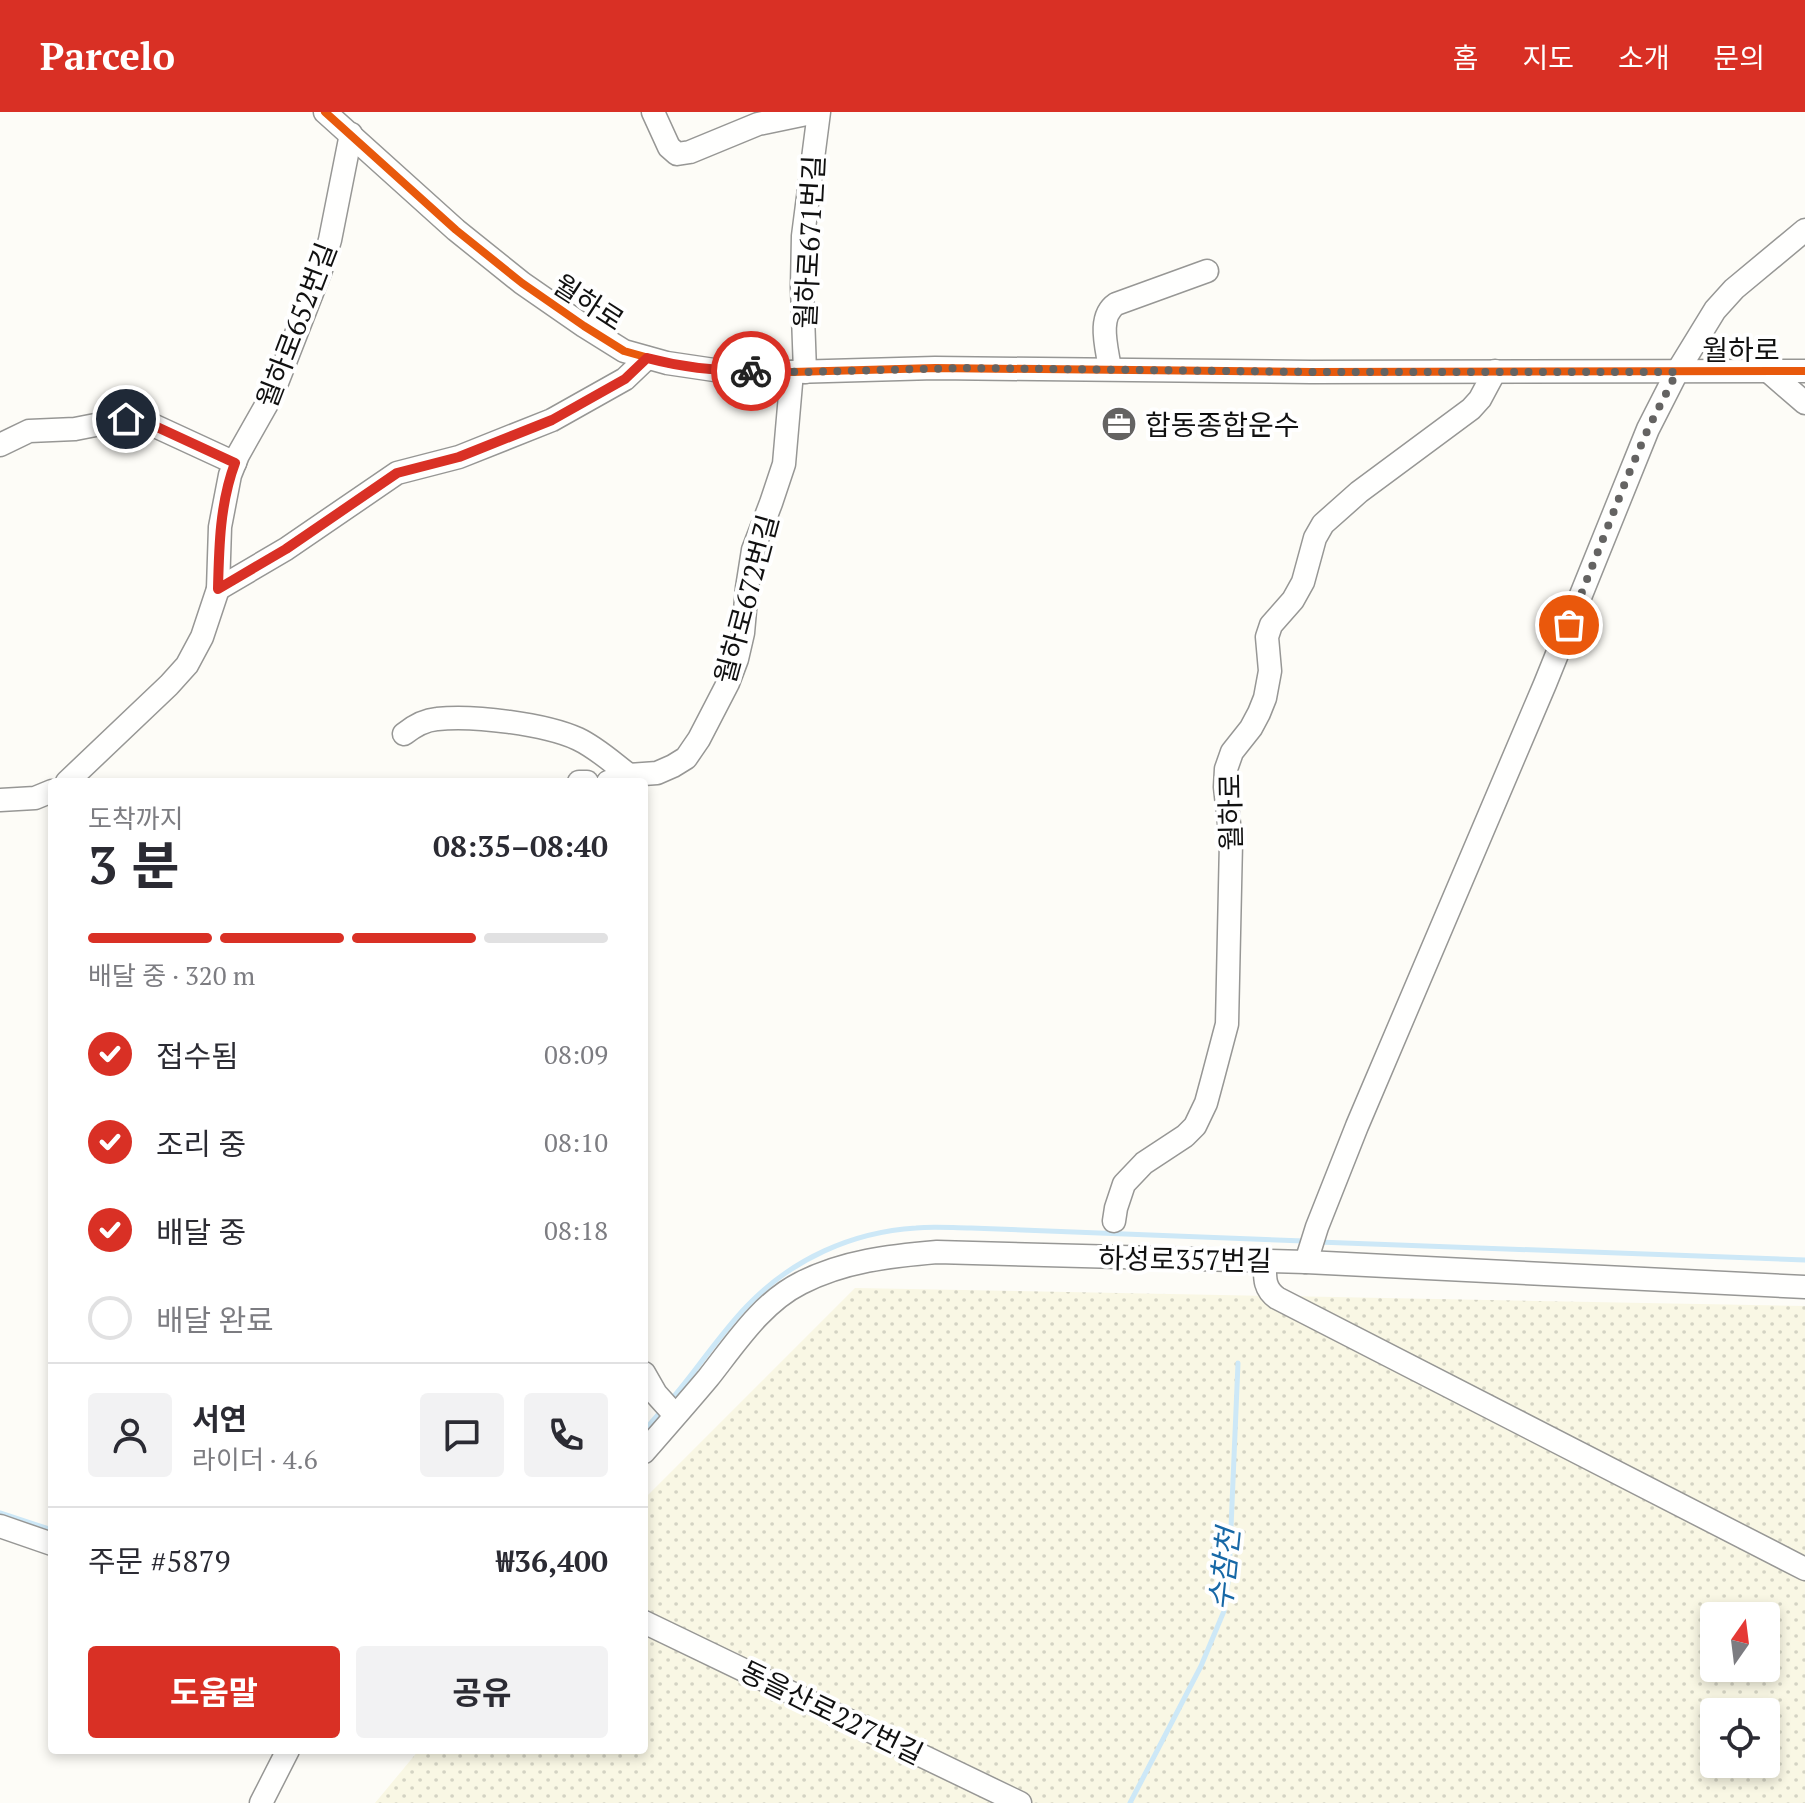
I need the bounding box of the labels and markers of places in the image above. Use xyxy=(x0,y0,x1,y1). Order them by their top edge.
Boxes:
pin xyxy=(92,385,160,453)
office icon: 합동종합운수 xyxy=(1100,405,1138,443)
place label: 합동종합운수 xyxy=(1145,406,1300,443)
pin xyxy=(1535,591,1603,659)

